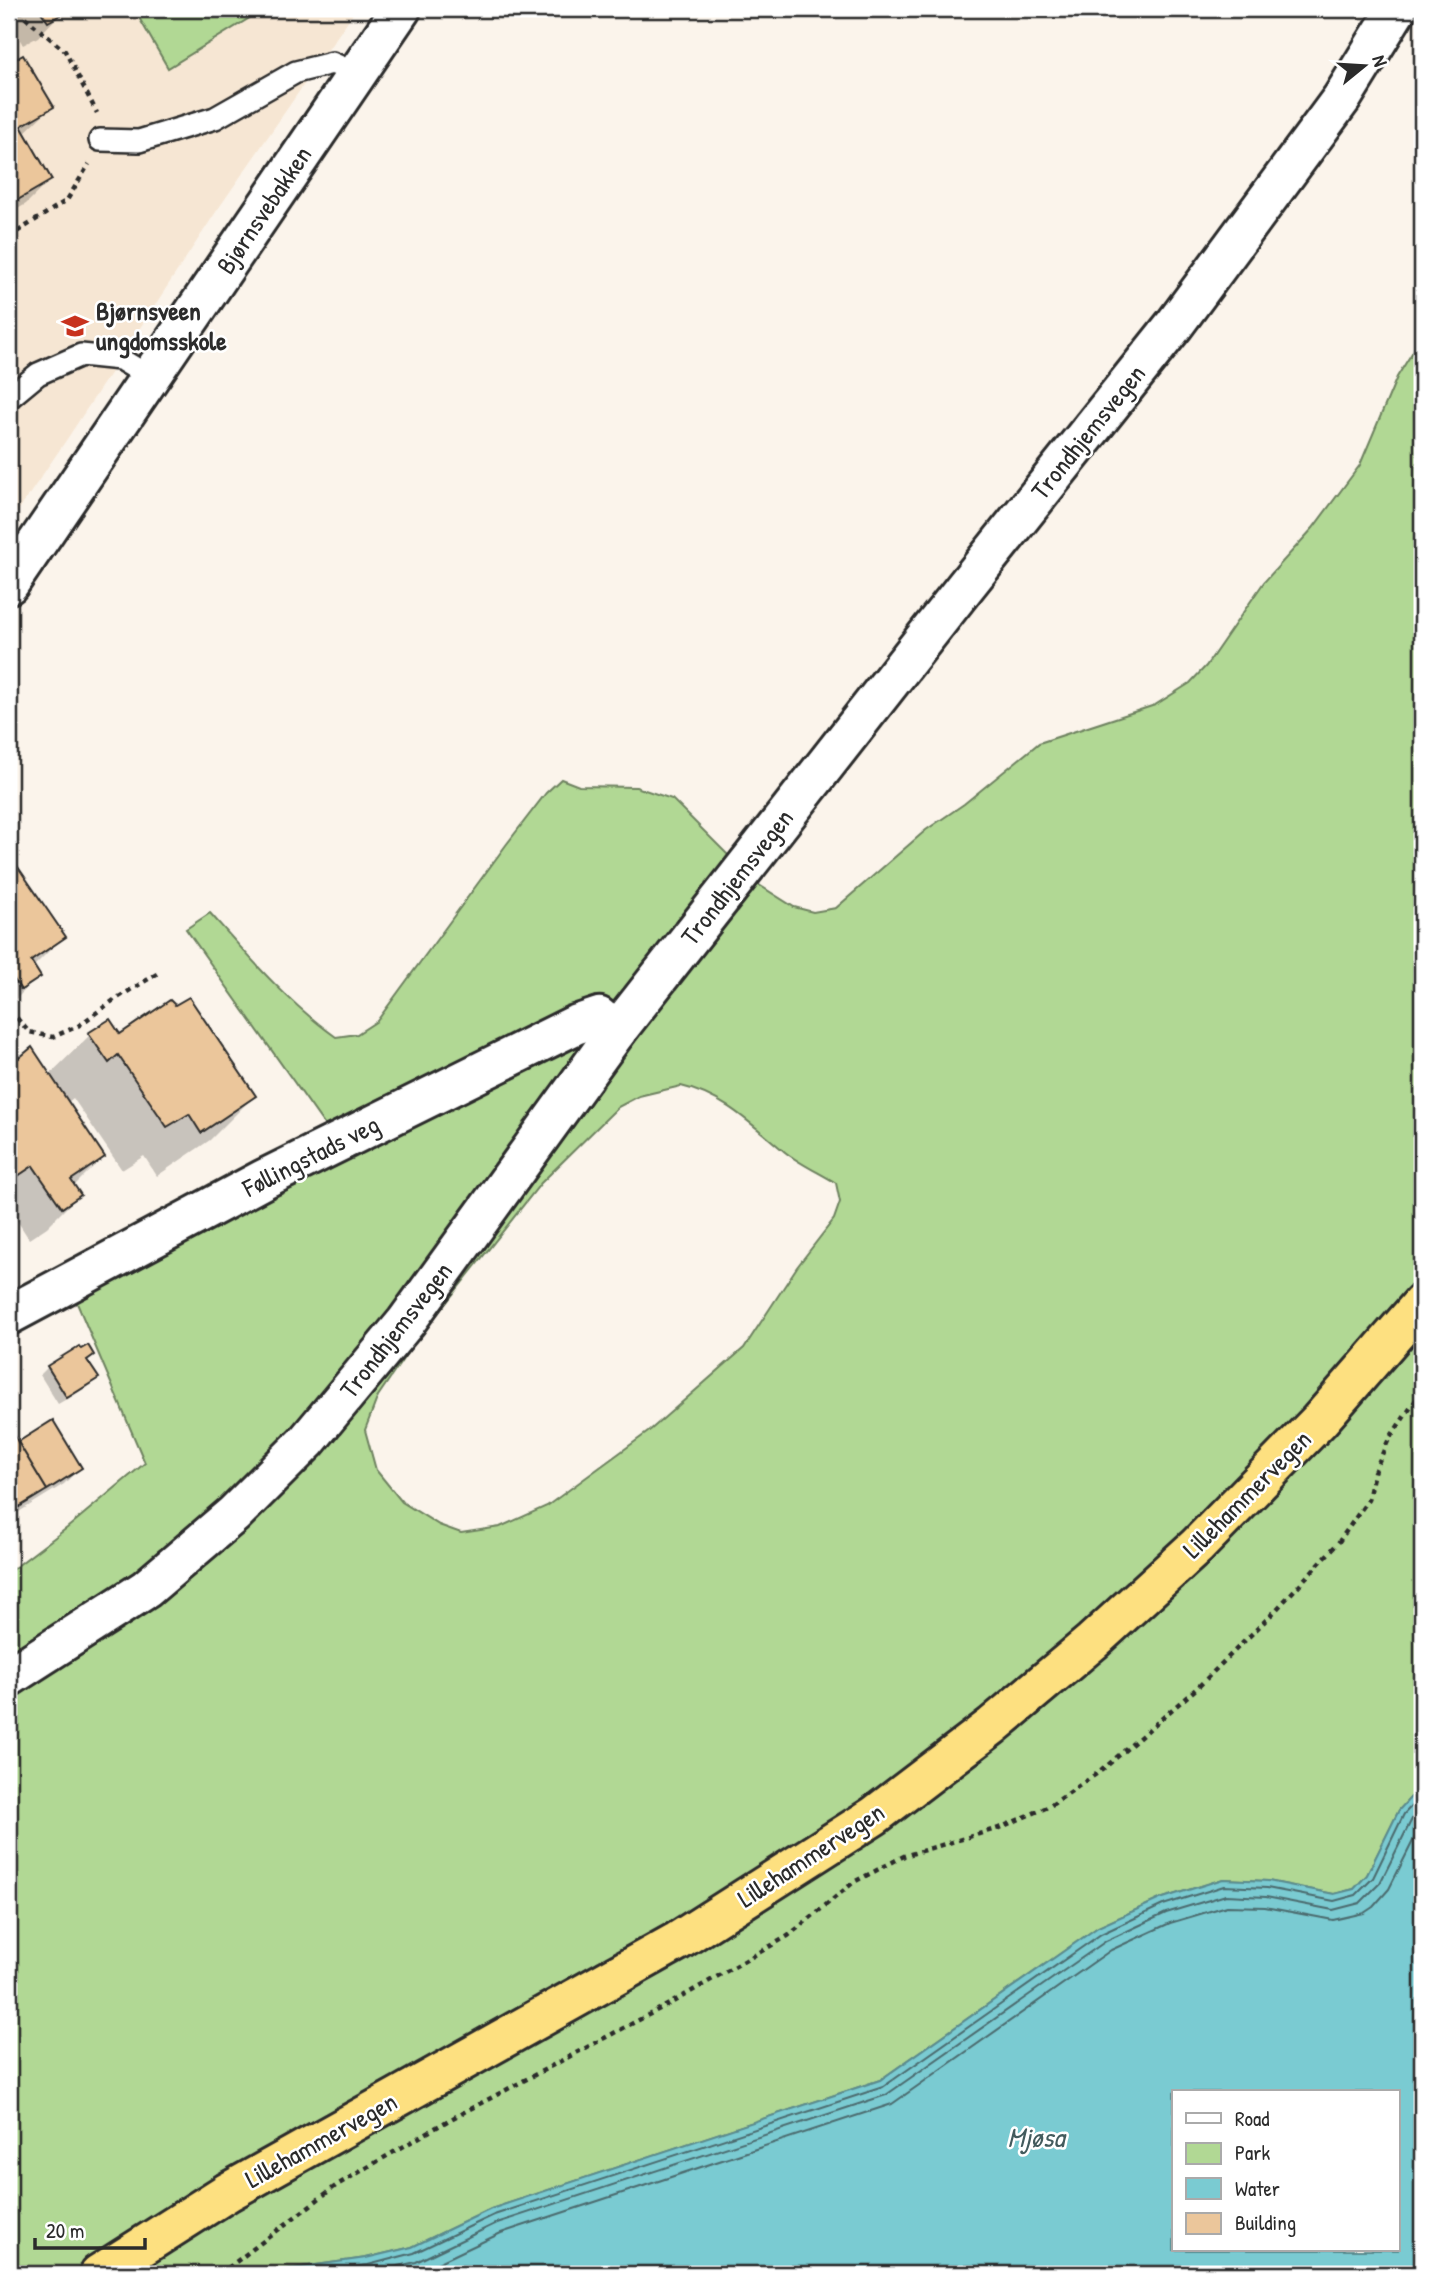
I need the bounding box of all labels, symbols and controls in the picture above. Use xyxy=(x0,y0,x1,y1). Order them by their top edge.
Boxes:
north arrow xyxy=(1330,32,1400,102)
text: N xyxy=(1366,52,1394,70)
street label: Bjørnsvebakken xyxy=(208,139,319,281)
place label: Bjørnsveen ungdomsskole xyxy=(96,293,227,359)
school or university icon: Bjørnsveen ungdomsskole xyxy=(60,311,90,341)
street label: Trondhjemsvegen xyxy=(1022,357,1153,506)
street label: Trondhjemsvegen xyxy=(672,801,801,952)
street label: Føllingstads veg xyxy=(236,1106,385,1205)
street label: Trondhjemsvegen xyxy=(331,1254,460,1405)
street label: Lillehammervegen xyxy=(1175,1422,1319,1566)
street label: Lillehammervegen xyxy=(731,1794,891,1915)
street label: Lillehammervegen xyxy=(239,2083,403,2196)
legend xyxy=(1172,2090,1400,2252)
text: Road xyxy=(1235,2104,1269,2133)
water label: Mjøsa xyxy=(1008,2118,1067,2156)
text: Park xyxy=(1235,2138,1270,2167)
text: Water xyxy=(1235,2174,1280,2203)
scale bar xyxy=(35,2206,145,2250)
text: Building xyxy=(1235,2208,1296,2237)
text: 20 m xyxy=(46,2216,84,2245)

